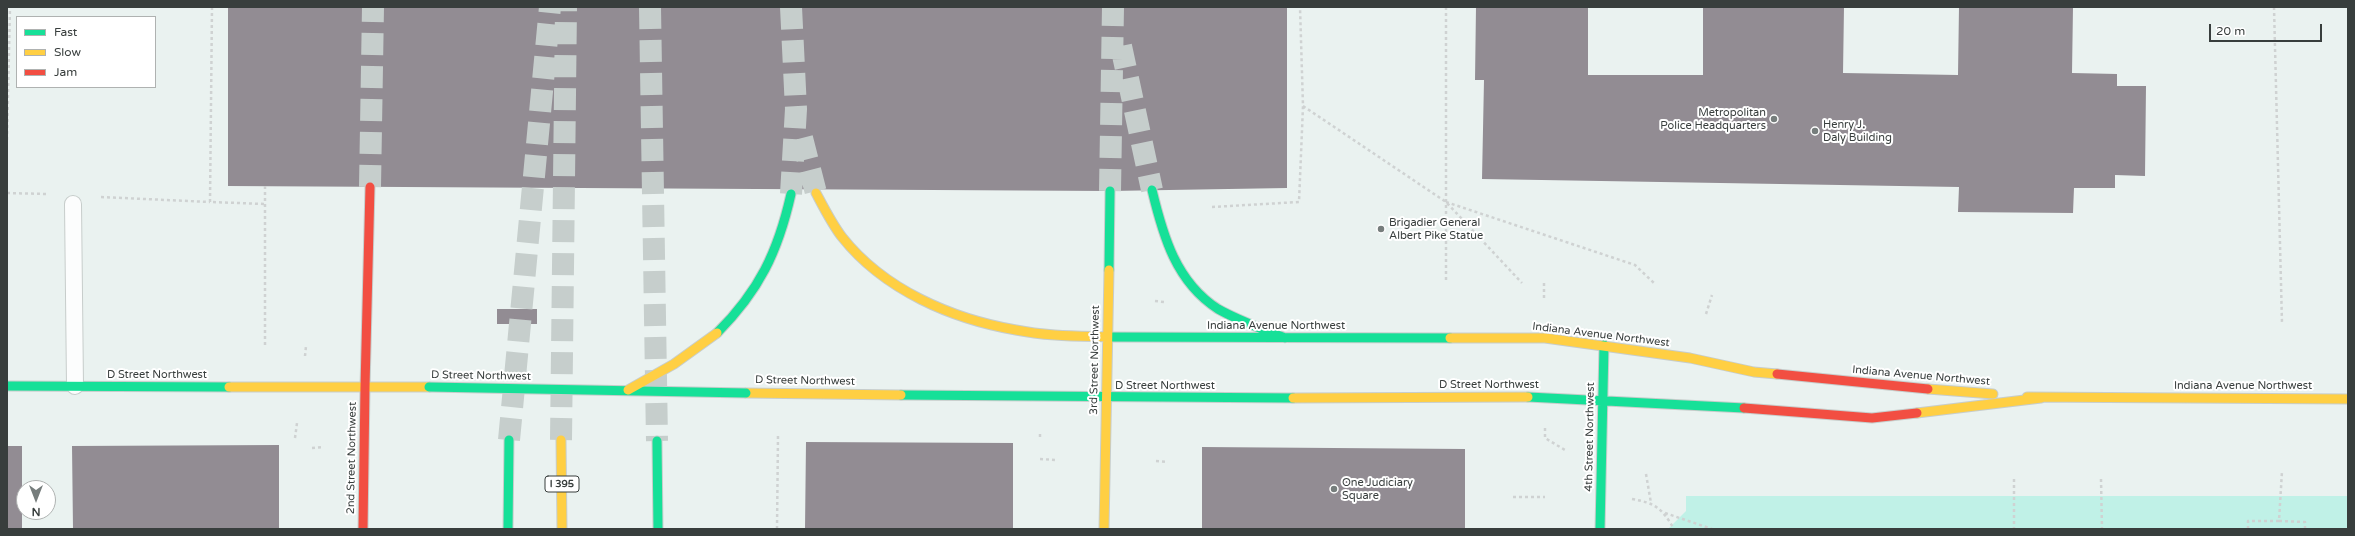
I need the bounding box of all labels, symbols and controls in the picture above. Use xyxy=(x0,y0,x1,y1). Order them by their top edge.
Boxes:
legend xyxy=(16,16,156,88)
scale bar xyxy=(2211,16,2324,42)
text: 20 m xyxy=(2216,24,2245,38)
text: Fast xyxy=(54,25,77,39)
text: Slow xyxy=(54,45,81,59)
text: Jam xyxy=(54,65,77,79)
place label: Metropolitan Police Headquarters xyxy=(1660,106,1766,132)
marker: Metropolitan Police Headquarters xyxy=(1769,114,1779,124)
place label: Henry J. Daly Building xyxy=(1823,118,1892,144)
marker: Henry J. Daly Building xyxy=(1810,126,1820,136)
place label: Brigadier General Albert Pike Statue xyxy=(1389,216,1483,242)
marker: Brigadier General Albert Pike Statue xyxy=(1376,224,1386,234)
street label: 3rd Street Northwest xyxy=(1087,305,1103,415)
street label: Indiana Avenue Northwest xyxy=(1207,319,1345,333)
street label: Indiana Avenue Northwest xyxy=(1532,320,1670,350)
street label: Indiana Avenue Northwest xyxy=(1852,363,1990,389)
street label: D Street Northwest xyxy=(107,368,207,382)
street label: D Street Northwest xyxy=(431,369,531,383)
street label: D Street Northwest xyxy=(755,374,855,388)
street label: D Street Northwest xyxy=(1439,378,1539,392)
street label: D Street Northwest xyxy=(1115,379,1215,393)
street label: Indiana Avenue Northwest xyxy=(2174,379,2312,393)
street label: 4th Street Northwest xyxy=(1582,382,1598,492)
street label: 2nd Street Northwest xyxy=(344,402,360,514)
road number: I 395 xyxy=(545,476,579,492)
place label: One Judiciary Square xyxy=(1342,476,1413,502)
north arrow xyxy=(16,480,56,520)
marker: One Judiciary Square xyxy=(1329,484,1339,494)
text: N xyxy=(32,505,40,518)

